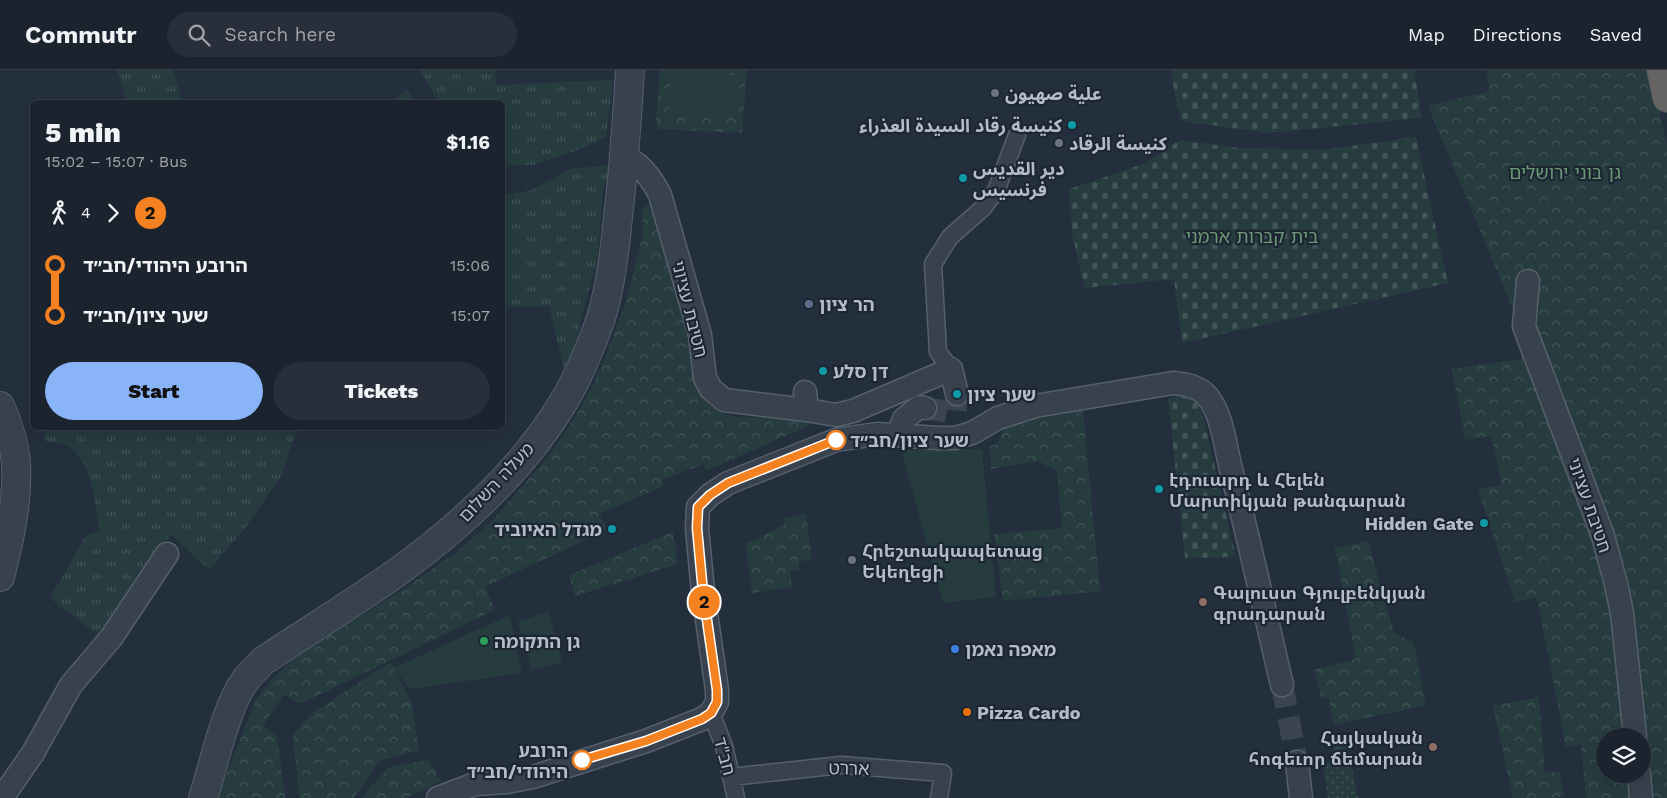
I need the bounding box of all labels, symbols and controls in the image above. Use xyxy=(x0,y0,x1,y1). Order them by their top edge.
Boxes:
search box xyxy=(167,12,517,57)
text: Commutr xyxy=(25,21,137,49)
icon: search xyxy=(185,21,213,49)
text: Search here xyxy=(225,23,336,46)
text: Map xyxy=(1408,24,1445,45)
text: Directions xyxy=(1473,24,1562,45)
text: Saved xyxy=(1590,24,1642,45)
place label: علية صهيون xyxy=(1005,83,1102,104)
marker: علية صهيون xyxy=(989,87,1001,99)
place label: كنيسة رقاد السيدة العذراء xyxy=(859,115,1063,137)
text: 5 min xyxy=(45,116,121,149)
marker: كنيسة رقاد السيدة العذراء xyxy=(1066,119,1078,131)
text: $1.16 xyxy=(446,131,490,154)
place label: كنيسة الرقاد xyxy=(1069,133,1168,155)
marker: كنيسة الرقاد xyxy=(1053,137,1065,149)
text: 15:02 – 15:07 · Bus xyxy=(45,152,187,171)
place label: دير القديس فرنسيس xyxy=(973,158,1064,201)
park label: גן בוני ירושלים xyxy=(1509,162,1621,183)
marker: دير القديس فرنسيس xyxy=(957,172,969,184)
icon: walk xyxy=(45,199,73,227)
icon: forward xyxy=(99,199,127,227)
text: 2 xyxy=(145,202,156,223)
text: 4 xyxy=(81,203,91,222)
park label: בית קברות ארמני xyxy=(1186,226,1318,247)
text: הרובע היהודי/חב״ד xyxy=(83,254,248,277)
text: 15:06 xyxy=(450,256,490,275)
street label: חטיבת עציוני xyxy=(668,258,712,360)
place label: הר ציון xyxy=(819,294,875,315)
marker: הר ציון xyxy=(803,298,815,310)
text: שער ציון/חב״ד xyxy=(83,304,209,327)
text: 15:07 xyxy=(451,306,490,325)
place label: דן סלע xyxy=(833,361,888,382)
button: Start xyxy=(45,362,263,420)
button: Tickets xyxy=(273,362,490,420)
marker: דן סלע xyxy=(817,365,829,377)
place label: שער ציון xyxy=(967,384,1036,405)
marker: שער ציון xyxy=(951,388,963,400)
marker: שער ציון/חב״ד xyxy=(826,430,846,450)
place label: שער ציון/חב״ד xyxy=(850,430,969,451)
street label: מעלה השלום xyxy=(454,438,538,526)
street label: חטיבת עציוני xyxy=(1564,455,1616,555)
place label: էդուարդ և Հելեն Մարտիկյան թանգարան xyxy=(1169,469,1406,511)
marker: էդուարդ և Հելեն Մարտիկյան թանգարան xyxy=(1153,483,1165,495)
place label: Hidden Gate xyxy=(1365,513,1474,534)
marker: Hidden Gate xyxy=(1478,517,1490,529)
place label: מגדל האיוביד xyxy=(494,519,602,540)
marker: מגדל האיוביד xyxy=(606,523,618,535)
place label: Հրեշտակապետաց Եկեղեցի xyxy=(862,540,1043,582)
marker: Հրեշտակապետաց Եկեղեցի xyxy=(846,554,858,566)
place label: Գալուստ Գյուլբենկյան գրադարան xyxy=(1213,582,1426,624)
line badge: 2 xyxy=(688,586,720,618)
text: 2 xyxy=(699,591,709,612)
marker: Գալուստ Գյուլբենկյան գրադարան xyxy=(1197,596,1209,608)
place label: גן התקומה xyxy=(494,631,580,652)
marker: גן התקומה xyxy=(478,635,490,647)
place label: מאפה נאמן xyxy=(965,639,1057,660)
marker: מאפה נאמן xyxy=(949,643,961,655)
place label: Pizza Cardo xyxy=(977,702,1081,723)
marker: Pizza Cardo xyxy=(961,706,973,718)
place label: Հայկական հոգեւոր ճեմարան xyxy=(1249,727,1423,769)
map controls xyxy=(1596,728,1651,783)
button: layers xyxy=(1596,728,1651,783)
street label: חב"ד xyxy=(710,734,740,778)
place label: הרובע היהודי/חב״ד xyxy=(467,740,568,782)
marker: Հայկական հոգեւոր ճեմարան xyxy=(1427,741,1439,753)
marker: הרובע היהודי/חב״ד xyxy=(572,750,592,770)
street label: אררט xyxy=(828,757,870,779)

